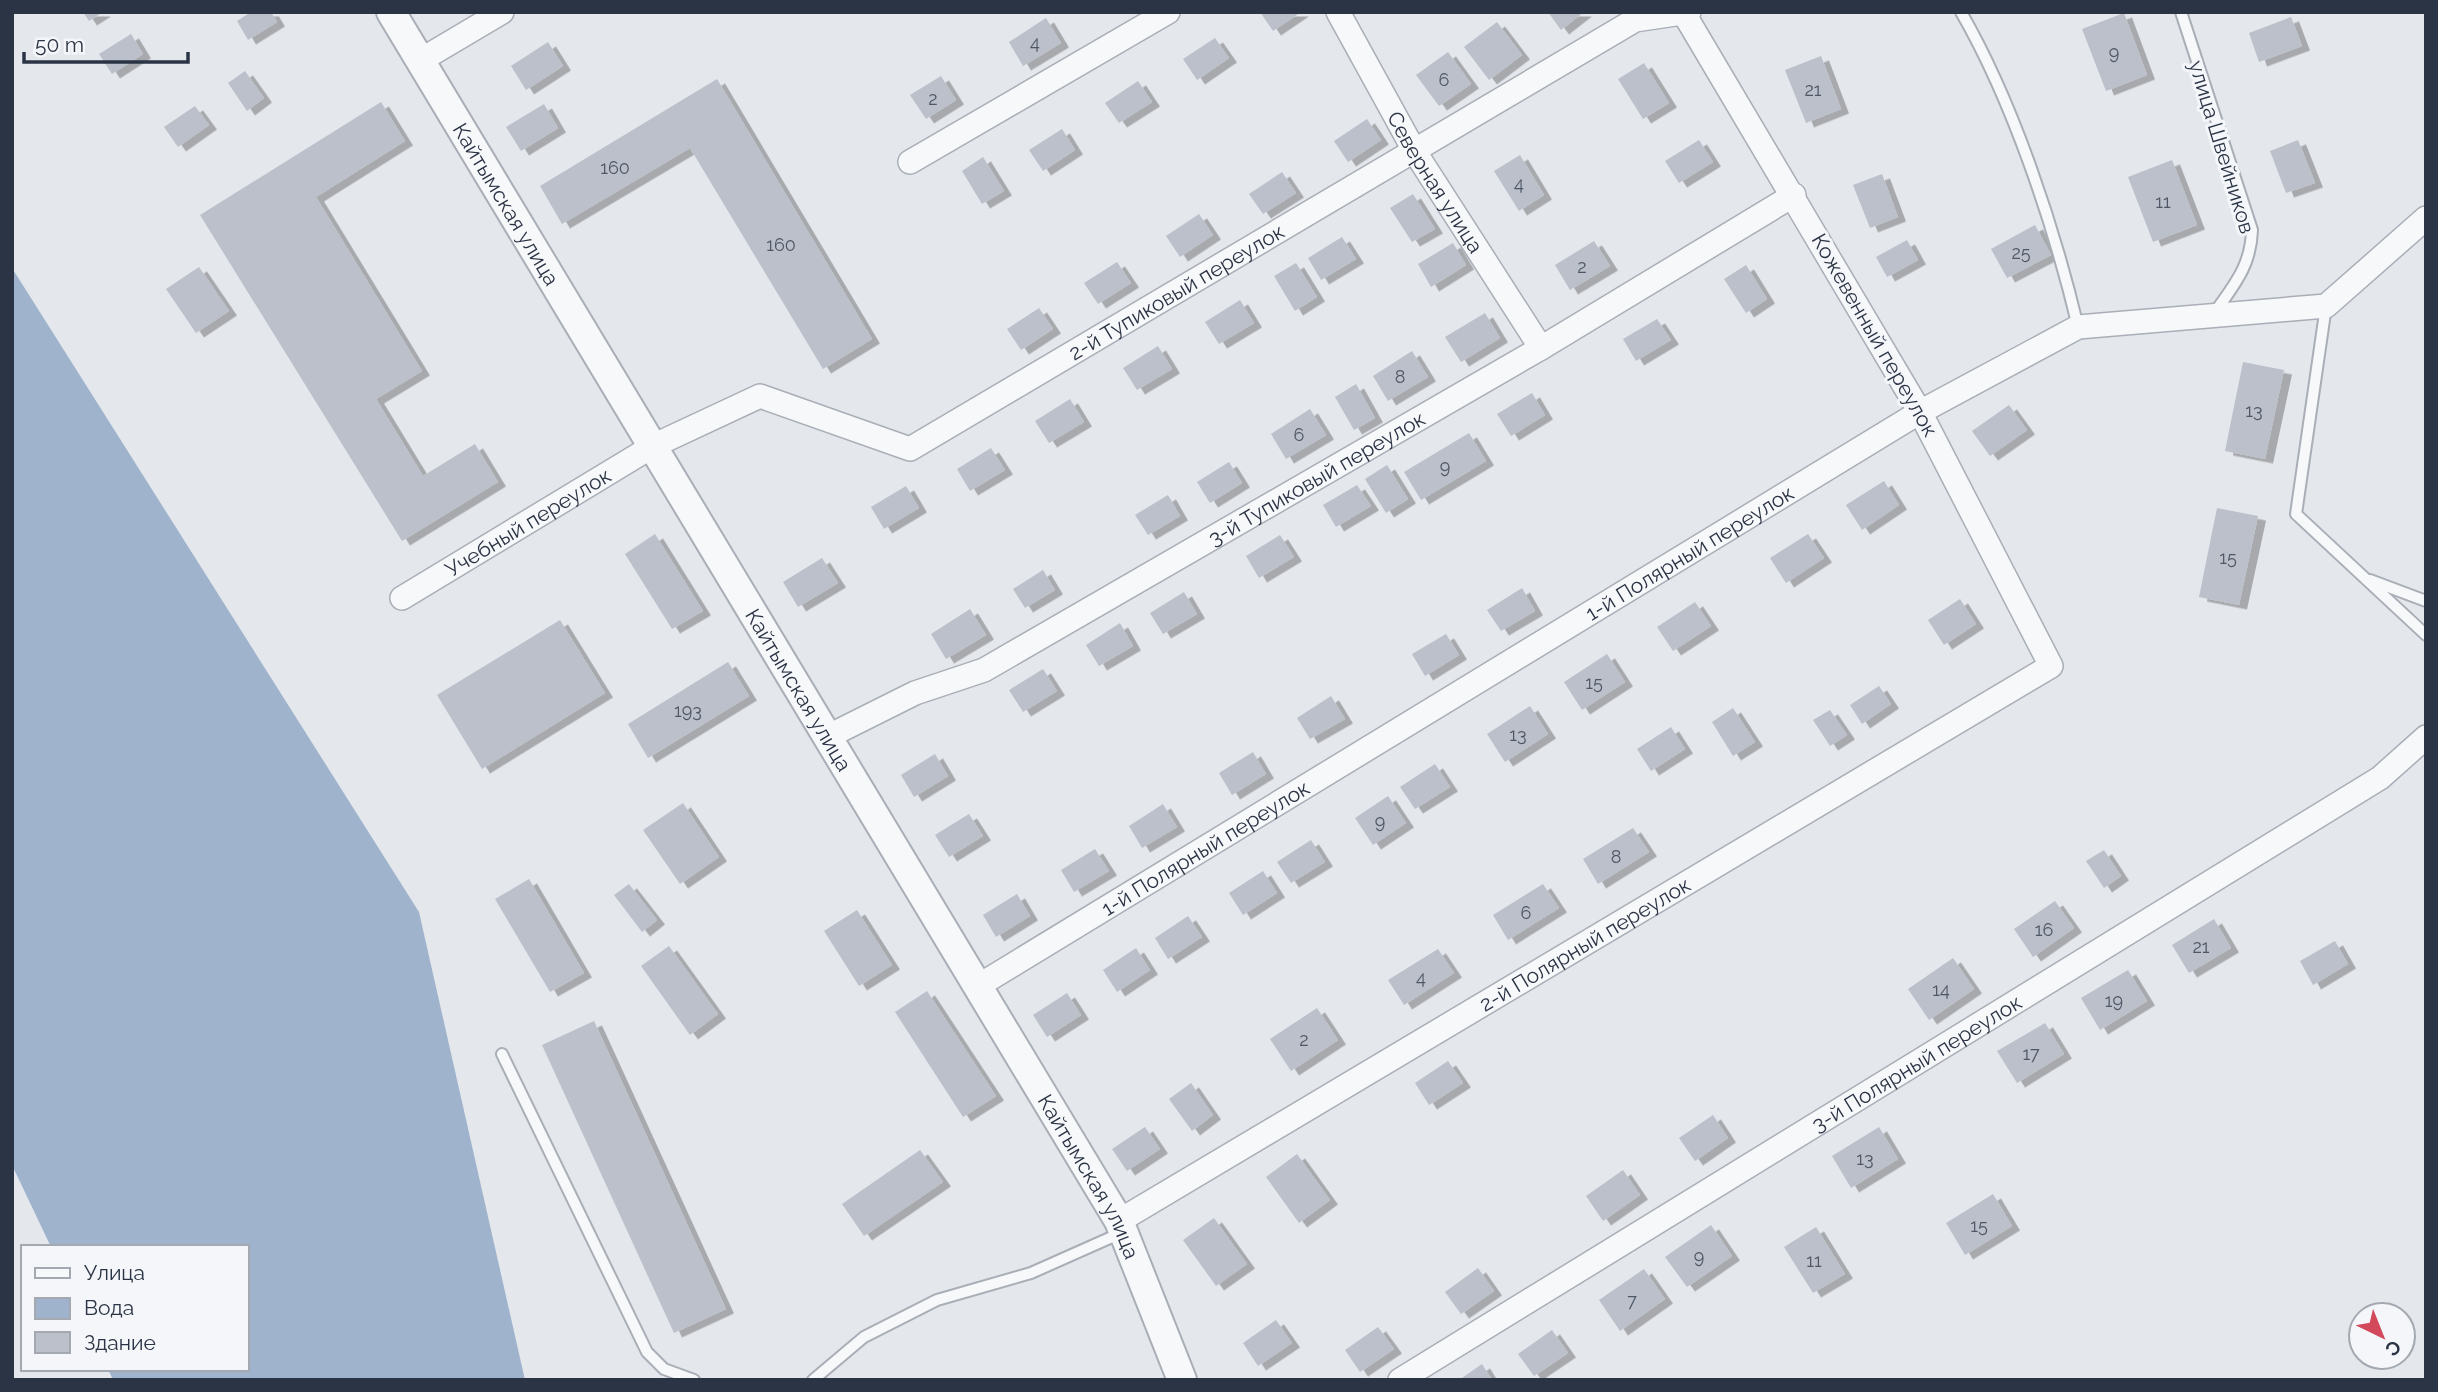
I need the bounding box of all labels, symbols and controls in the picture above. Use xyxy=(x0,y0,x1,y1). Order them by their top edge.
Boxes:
scale bar xyxy=(24,21,189,65)
text: 50 m xyxy=(35,32,84,57)
house number: 4 xyxy=(1030,32,1040,53)
house number: 9 xyxy=(2109,42,2119,63)
street label: улица Швейников xyxy=(2184,57,2260,237)
house number: 6 xyxy=(1439,69,1450,90)
house number: 21 xyxy=(1804,79,1822,100)
house number: 2 xyxy=(928,88,938,109)
street label: Северная улица xyxy=(1382,107,1489,257)
street label: Кайтымская улица xyxy=(448,118,565,290)
house number: 160 xyxy=(600,157,630,178)
house number: 4 xyxy=(1514,173,1524,194)
house number: 11 xyxy=(2155,191,2171,212)
street label: 2-й Тупиковый переулок xyxy=(1064,218,1289,365)
street label: Кожевенный переулок xyxy=(1807,229,1943,441)
house number: 160 xyxy=(766,234,796,255)
house number: 25 xyxy=(2011,242,2031,263)
house number: 2 xyxy=(1577,256,1587,277)
house number: 8 xyxy=(1395,366,1405,387)
house number: 13 xyxy=(2245,400,2263,421)
street label: 3-й Тупиковый переулок xyxy=(1203,405,1429,550)
house number: 6 xyxy=(1294,424,1305,445)
house number: 9 xyxy=(1440,456,1450,477)
street label: Учебный переулок xyxy=(440,462,615,582)
street label: 1-й Полярный переулок xyxy=(1581,480,1798,625)
house number: 15 xyxy=(2219,547,2237,568)
street label: Кайтымская улица xyxy=(741,604,858,775)
house number: 15 xyxy=(1585,672,1603,693)
house number: 193 xyxy=(674,700,702,721)
house number: 13 xyxy=(1509,724,1527,745)
street label: 1-й Полярный переулок xyxy=(1097,775,1314,920)
house number: 9 xyxy=(1375,811,1385,832)
house number: 8 xyxy=(1611,846,1621,867)
street label: 2-й Полярный переулок xyxy=(1475,871,1695,1016)
house number: 6 xyxy=(1521,902,1532,923)
house number: 16 xyxy=(2035,919,2053,940)
house number: 21 xyxy=(2192,936,2210,957)
house number: 4 xyxy=(1416,967,1426,988)
house number: 14 xyxy=(1932,979,1950,1000)
street label: 3-й Полярный переулок xyxy=(1807,989,2026,1137)
house number: 19 xyxy=(2105,990,2123,1011)
house number: 2 xyxy=(1299,1029,1309,1050)
house number: 17 xyxy=(2022,1043,2040,1064)
street label: Кайтымская улица xyxy=(1033,1090,1145,1262)
house number: 13 xyxy=(1856,1148,1874,1169)
house number: 15 xyxy=(1970,1215,1988,1236)
legend xyxy=(21,1245,248,1371)
house number: 9 xyxy=(1694,1246,1704,1267)
house number: 11 xyxy=(1806,1250,1822,1271)
text: Улица xyxy=(84,1260,145,1285)
house number: 7 xyxy=(1627,1290,1637,1311)
text: Вода xyxy=(84,1295,134,1320)
north arrow xyxy=(2347,1301,2417,1371)
text: Здание xyxy=(84,1330,156,1355)
text: С xyxy=(2381,1336,2406,1361)

